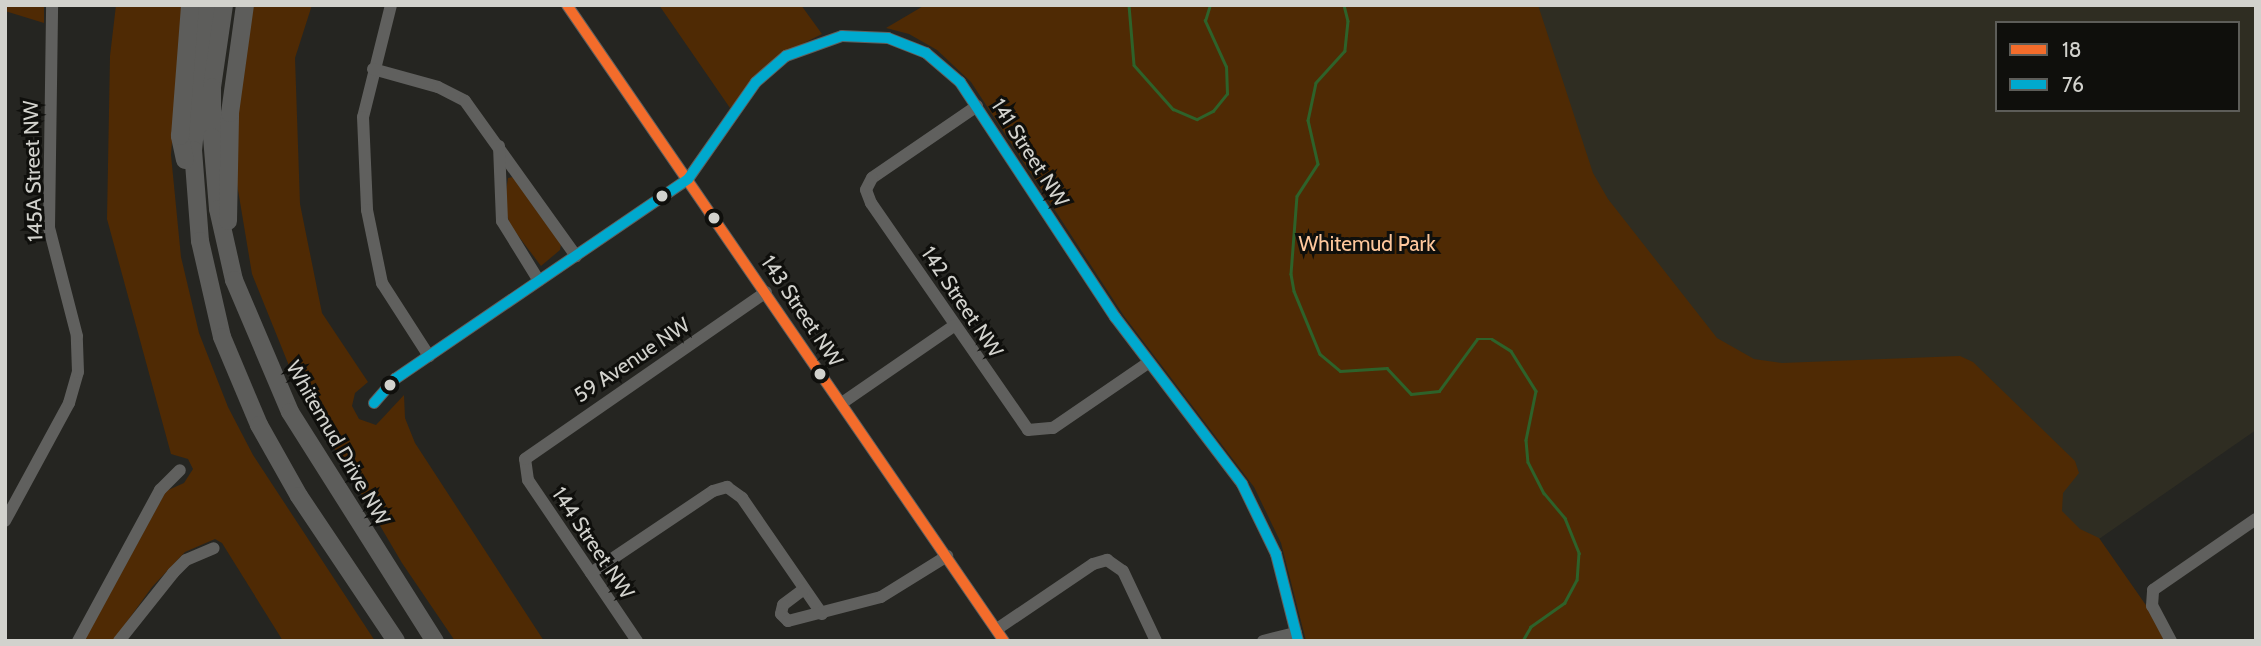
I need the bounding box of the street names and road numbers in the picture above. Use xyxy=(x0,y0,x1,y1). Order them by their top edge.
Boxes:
street label: 141 Street NW xyxy=(986,94,1074,212)
street label: 145A Street NW xyxy=(18,100,48,242)
street label: 142 Street NW xyxy=(916,242,1008,362)
street label: 143 Street NW xyxy=(756,251,848,371)
street label: 59 Avenue NW xyxy=(569,312,695,408)
street label: Whitemud Drive NW xyxy=(281,356,395,530)
street label: 144 Street NW xyxy=(546,482,640,604)

